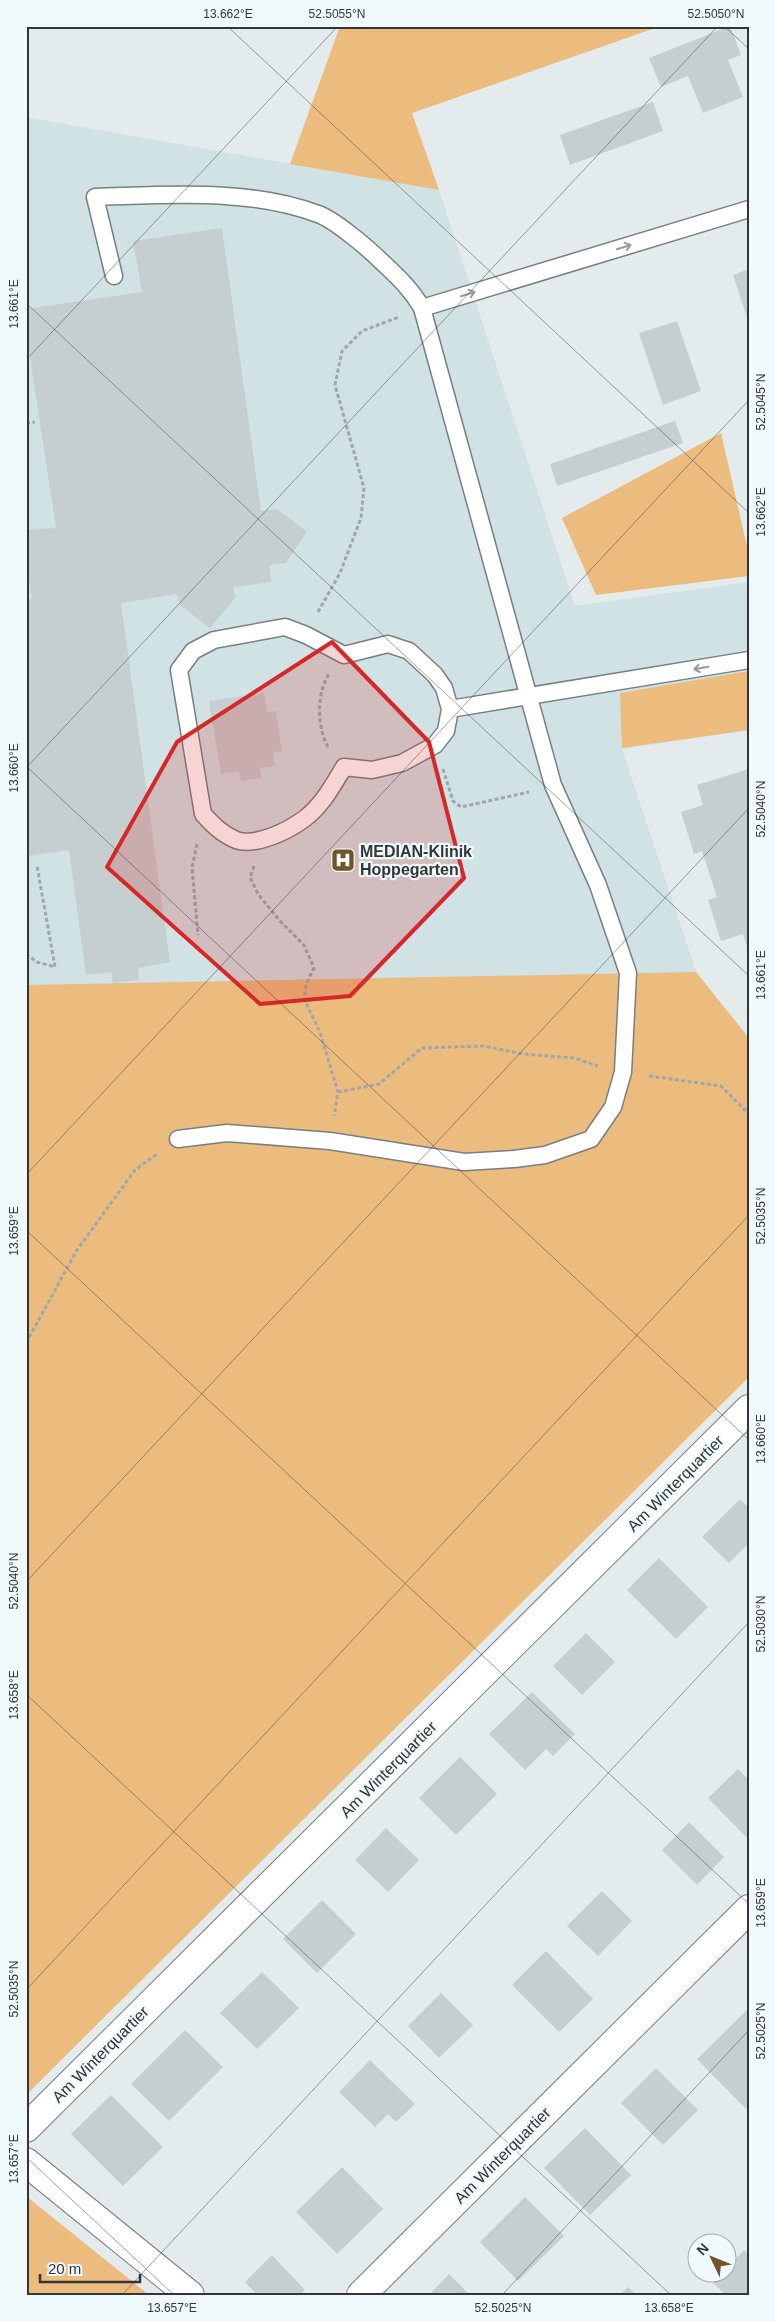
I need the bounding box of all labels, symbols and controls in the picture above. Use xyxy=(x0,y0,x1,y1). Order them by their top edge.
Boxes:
text: 13.662°E xyxy=(203,7,253,21)
text: 52.5055°N xyxy=(309,7,365,21)
text: 52.5050°N xyxy=(688,7,744,21)
one-way arrow xyxy=(615,241,631,251)
text: 13.661°E xyxy=(7,279,21,329)
one-way arrow xyxy=(460,288,476,298)
text: 52.5045°N xyxy=(754,374,768,430)
text: 13.662°E xyxy=(754,487,768,537)
one-way arrow xyxy=(693,663,709,673)
text: 13.660°E xyxy=(7,743,21,793)
text: 52.5040°N xyxy=(754,781,768,837)
place label: MEDIAN-Klinik Hoppegarten xyxy=(360,843,472,878)
hospital icon: MEDIAN-Klinik Hoppegarten xyxy=(330,847,356,873)
text: 13.661°E xyxy=(754,950,768,1000)
text: 52.5035°N xyxy=(754,1188,768,1244)
text: 13.659°E xyxy=(7,1206,21,1256)
text: 13.660°E xyxy=(754,1414,768,1464)
street label: Am Winterquartier xyxy=(624,1431,727,1535)
text: 52.5040°N xyxy=(7,1553,21,1609)
text: 52.5030°N xyxy=(754,1596,768,1652)
text: 13.658°E xyxy=(7,1670,21,1720)
street label: Am Winterquartier xyxy=(337,1717,440,1821)
text: 13.659°E xyxy=(754,1878,768,1928)
text: 52.5035°N xyxy=(7,1961,21,2017)
street label: Am Winterquartier xyxy=(49,2002,152,2106)
text: 52.5025°N xyxy=(754,2003,768,2059)
street label: Am Winterquartier xyxy=(451,2103,554,2207)
text: 13.657°E xyxy=(7,2134,21,2184)
north arrow xyxy=(688,2234,738,2284)
text: N xyxy=(693,2240,712,2258)
scale bar xyxy=(40,2251,140,2283)
text: 20 m xyxy=(48,2260,81,2277)
text: 13.657°E xyxy=(147,2301,197,2315)
text: 52.5025°N xyxy=(475,2301,531,2315)
text: 13.658°E xyxy=(644,2301,694,2315)

